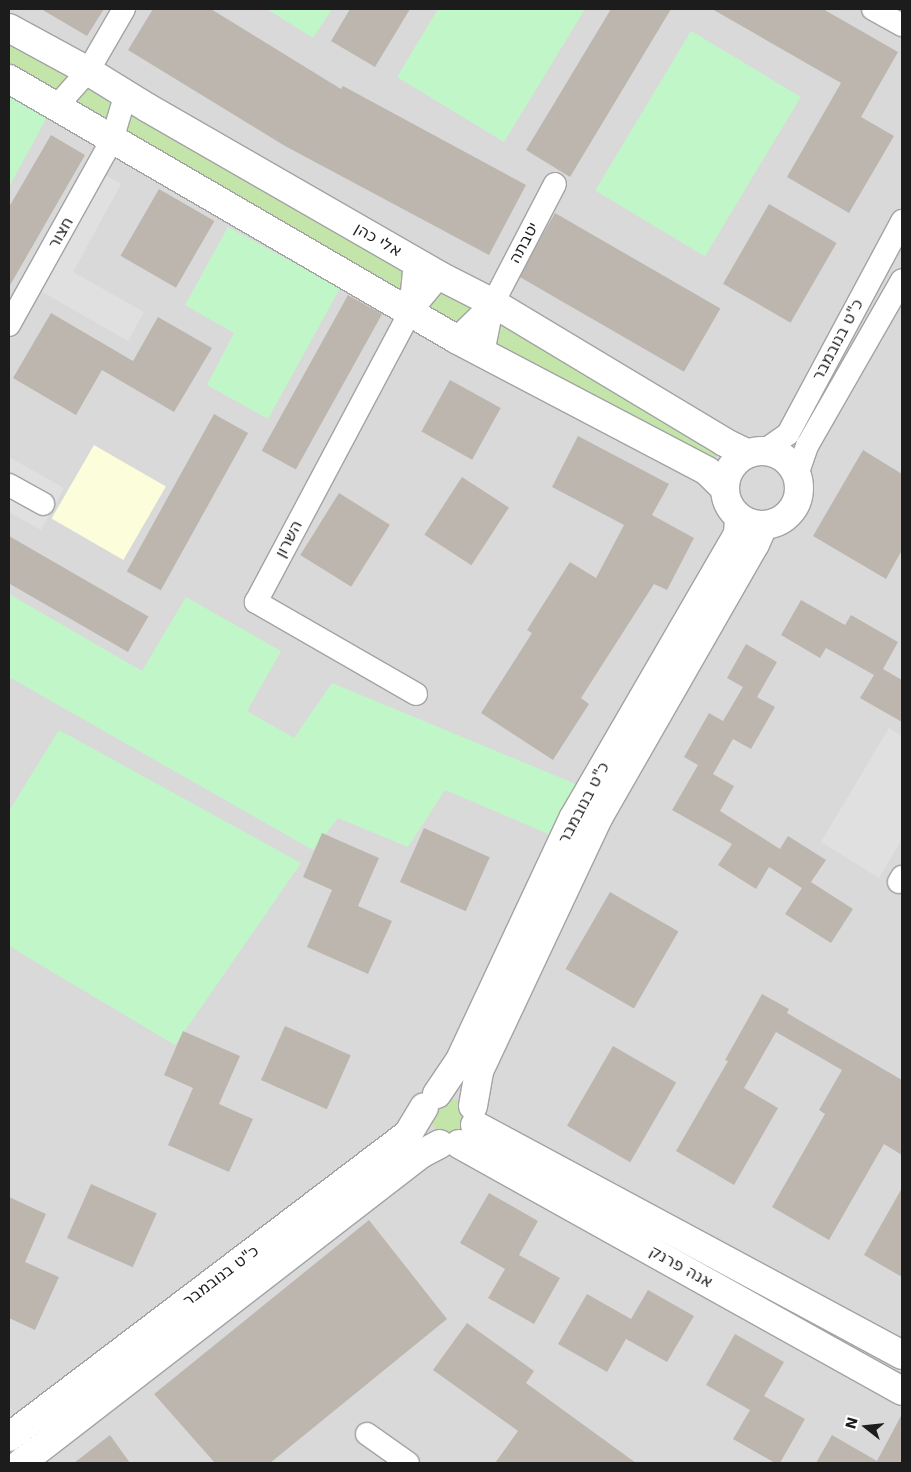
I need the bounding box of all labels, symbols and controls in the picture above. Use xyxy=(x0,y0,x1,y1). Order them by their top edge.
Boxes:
street label: חצור xyxy=(44,214,78,252)
street label: אלי כהן xyxy=(351,219,405,261)
street label: יטבתה xyxy=(505,219,543,267)
street label: כ"ט בנובמבר xyxy=(808,296,868,384)
street label: השרון xyxy=(271,517,307,561)
street label: כ"ט בנובמבר xyxy=(554,759,614,847)
street label: כ"ט בנובמבר xyxy=(179,1241,263,1311)
street label: אנה פרנק xyxy=(646,1242,716,1292)
north arrow xyxy=(841,1402,891,1452)
text: N xyxy=(842,1415,861,1431)

